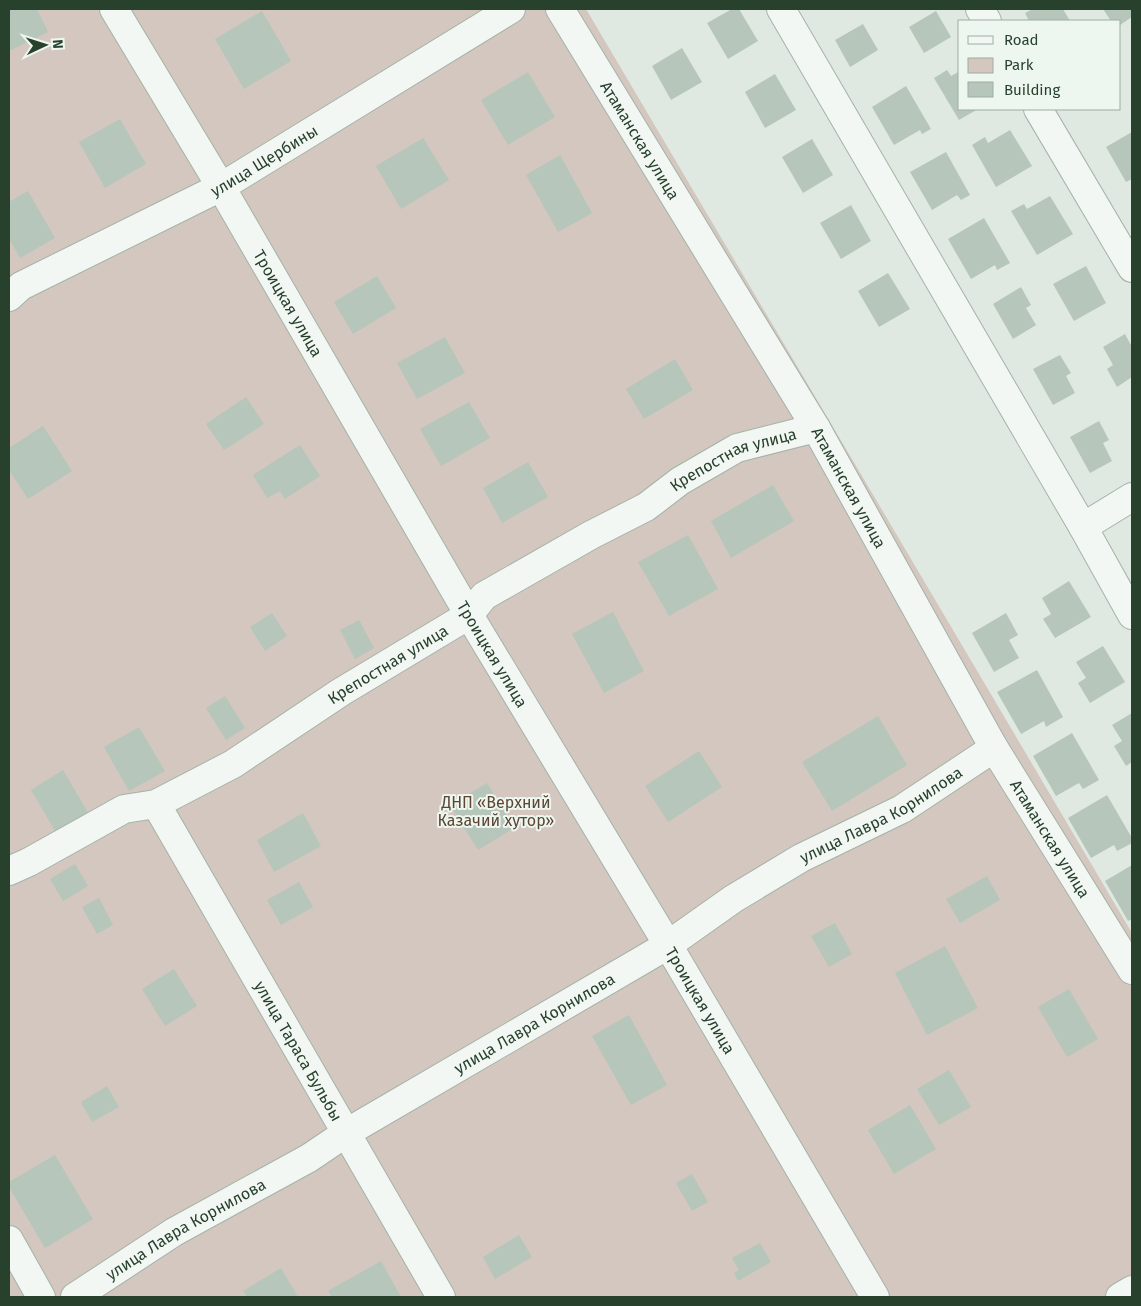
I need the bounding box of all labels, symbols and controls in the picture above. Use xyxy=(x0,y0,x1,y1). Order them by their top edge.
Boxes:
north arrow xyxy=(20,20,70,70)
legend xyxy=(958,20,1121,110)
text: Road xyxy=(1004,31,1039,49)
text: N xyxy=(49,39,66,49)
text: Park xyxy=(1004,56,1034,74)
street label: Атаманская улица xyxy=(597,78,684,203)
text: Building xyxy=(1004,81,1060,99)
street label: улица Щербины xyxy=(207,121,321,200)
street label: Троицкая улица xyxy=(250,246,327,360)
street label: Крепостная улица xyxy=(666,424,798,495)
street label: Атаманская улица xyxy=(808,424,890,551)
street label: Троицкая улица xyxy=(453,598,532,711)
street label: Крепостная улица xyxy=(324,620,451,708)
street label: улица Лавра Корнилова xyxy=(797,762,966,867)
street label: Атаманская улица xyxy=(1007,776,1094,901)
park label: ДНП «Верхний Казачий хутор» xyxy=(438,793,554,830)
street label: Троицкая улица xyxy=(662,944,739,1057)
street label: улица Лавра Корнилова xyxy=(450,969,618,1077)
street label: улица Тараса Бульбы xyxy=(251,977,347,1124)
street label: улица Лавра Корнилова xyxy=(102,1174,269,1284)

